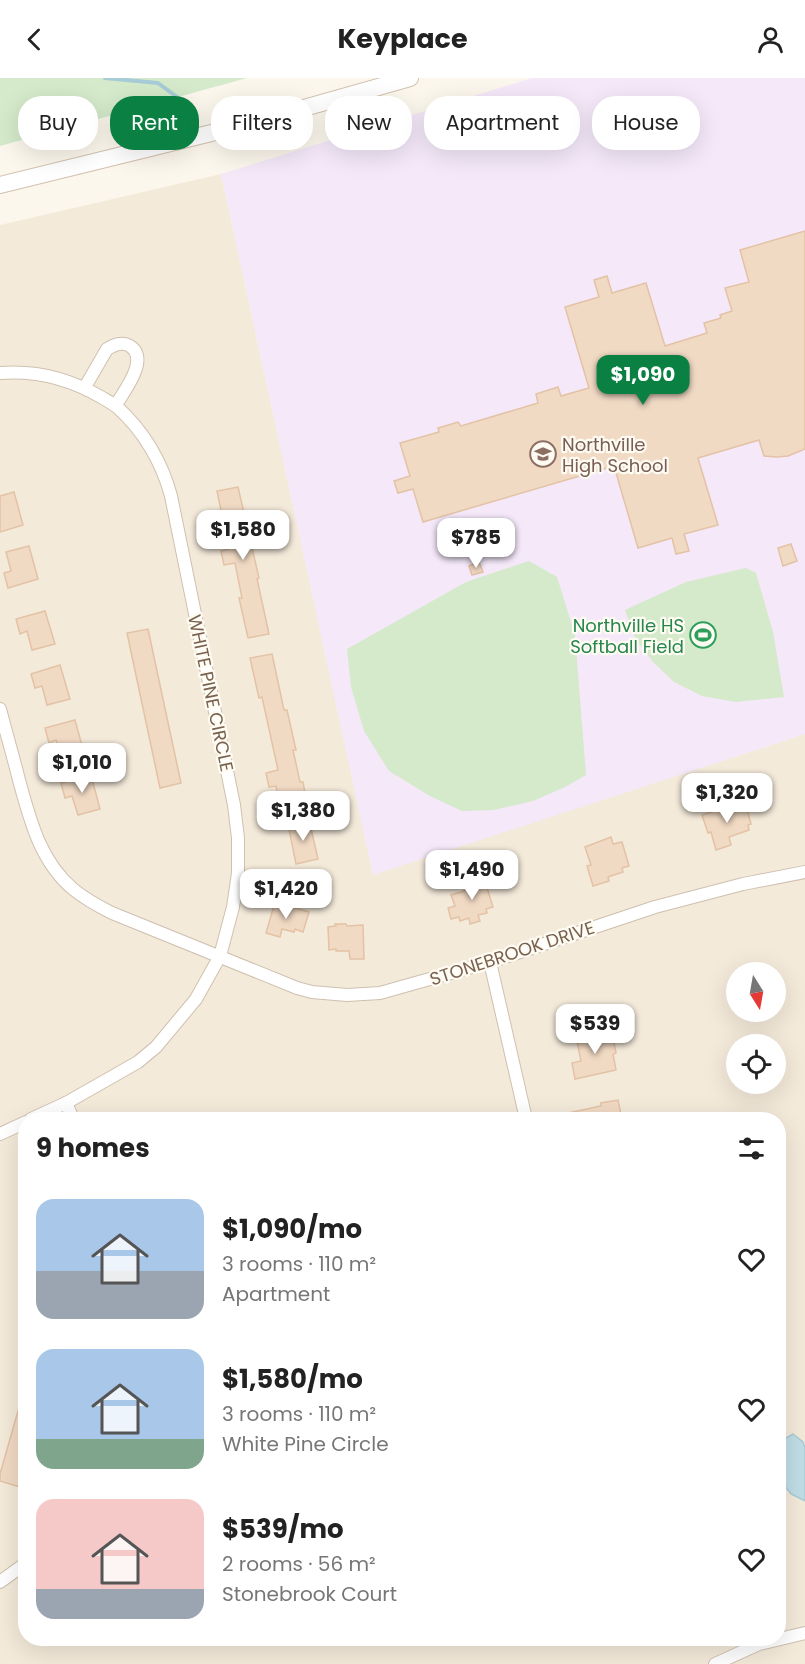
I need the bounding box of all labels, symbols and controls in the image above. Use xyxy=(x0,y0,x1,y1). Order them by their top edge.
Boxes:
text: Keyplace xyxy=(337,20,468,57)
icon: back xyxy=(18,23,51,56)
icon: person xyxy=(754,23,787,56)
chip: Buy xyxy=(18,96,98,150)
chip: Rent xyxy=(110,96,199,150)
chip: Filters xyxy=(211,96,313,150)
chip: New xyxy=(325,96,412,150)
chip: Apartment xyxy=(424,96,580,150)
chip: House xyxy=(592,96,700,150)
pin: $1,090 xyxy=(594,355,692,406)
text: $1,090 xyxy=(611,360,675,388)
place label: Northville High School xyxy=(562,432,668,478)
school or university icon: Northville High School xyxy=(528,439,558,469)
pin: $1,580 xyxy=(194,510,292,561)
text: $1,580 xyxy=(210,515,276,543)
pin: $785 xyxy=(440,518,512,569)
text: $785 xyxy=(451,523,501,551)
street label: WHITE PINE CIRCLE xyxy=(182,612,240,774)
place label: Northville HS Softball Field xyxy=(570,613,684,659)
sports icon: Northville HS Softball Field xyxy=(688,620,718,650)
pin: $1,010 xyxy=(33,743,131,794)
text: $1,010 xyxy=(52,748,112,776)
pin: $1,320 xyxy=(678,773,776,824)
text: $1,320 xyxy=(696,778,758,806)
pin: $1,380 xyxy=(254,791,352,842)
text: $1,380 xyxy=(271,796,335,824)
pin: $1,490 xyxy=(423,850,521,901)
text: $1,490 xyxy=(439,855,505,883)
pin: $1,420 xyxy=(237,869,335,920)
text: $1,420 xyxy=(254,874,318,902)
street label: STONEBROOK DRIVE xyxy=(426,915,598,991)
north arrow xyxy=(726,962,786,1022)
map controls xyxy=(726,962,786,1094)
pin: $539 xyxy=(559,1004,631,1055)
text: $539 xyxy=(570,1009,620,1037)
button: locate xyxy=(726,1034,786,1094)
text: 9 homes xyxy=(36,1130,150,1166)
icon: filters xyxy=(735,1132,768,1165)
text: $1,090/mo xyxy=(222,1211,362,1247)
icon: home xyxy=(84,1223,156,1295)
icon: heart xyxy=(735,1243,768,1276)
text: 3 rooms · 110 m² xyxy=(222,1250,376,1278)
text: Apartment xyxy=(222,1280,330,1308)
text: $1,580/mo xyxy=(222,1361,363,1397)
icon: home xyxy=(84,1373,156,1445)
icon: heart xyxy=(735,1393,768,1426)
text: 3 rooms · 110 m² xyxy=(222,1400,376,1428)
text: White Pine Circle xyxy=(222,1430,389,1458)
text: $539/mo xyxy=(222,1511,344,1547)
icon: home xyxy=(84,1523,156,1595)
icon: heart xyxy=(735,1543,768,1576)
text: 2 rooms · 56 m² xyxy=(222,1550,376,1578)
text: Stonebrook Court xyxy=(222,1580,397,1608)

